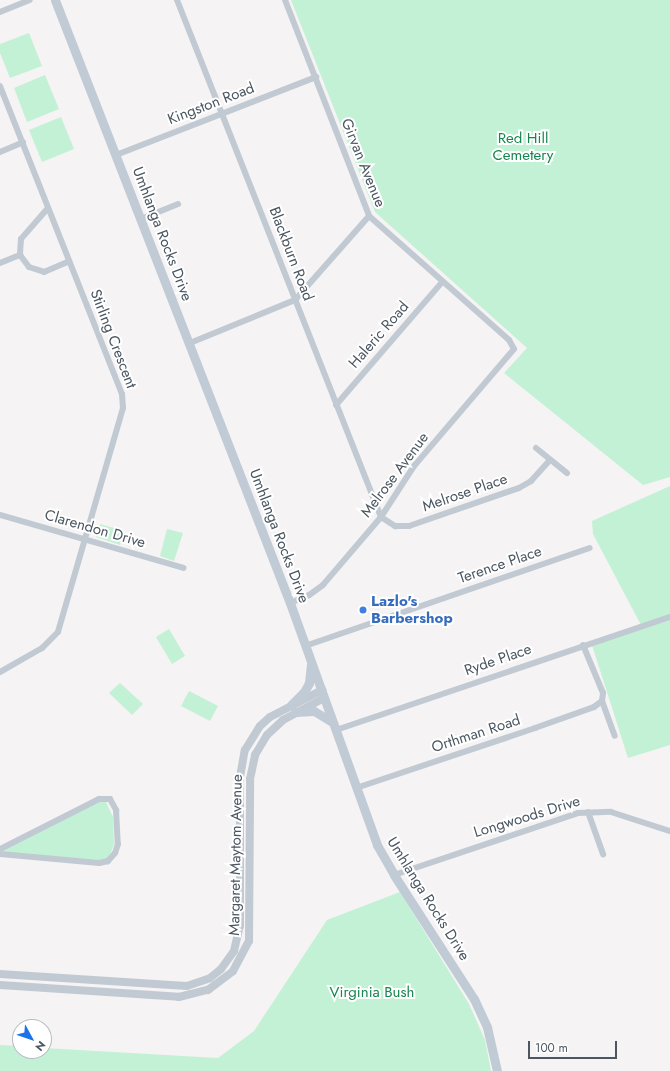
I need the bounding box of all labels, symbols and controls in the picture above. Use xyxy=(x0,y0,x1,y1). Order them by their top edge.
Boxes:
street label: Kingston Road xyxy=(165,79,257,129)
street label: Girvan Avenue xyxy=(337,116,389,210)
park label: Red Hill Cemetery xyxy=(493,129,553,164)
street label: Umhlanga Rocks Drive xyxy=(128,164,196,304)
street label: Blackburn Road xyxy=(265,205,317,303)
street label: Stirling Crescent xyxy=(86,287,140,391)
street label: Haleric Road xyxy=(345,298,413,372)
street label: Melrose Avenue xyxy=(357,429,433,521)
street label: Umhlanga Rocks Drive xyxy=(245,466,313,606)
street label: Melrose Place xyxy=(420,470,510,516)
street label: Clarendon Drive xyxy=(43,506,147,552)
street label: Terence Place xyxy=(456,542,544,588)
place label: Lazlo's Barbershop xyxy=(371,592,453,627)
marker: Lazlo's Barbershop xyxy=(358,605,368,615)
street label: Ryde Place xyxy=(462,640,534,680)
street label: Orthman Road xyxy=(429,711,523,757)
street label: Margaret Maytom Avenue xyxy=(226,774,246,936)
street label: Longwoods Drive xyxy=(472,792,582,842)
street label: Umhlanga Rocks Drive xyxy=(383,834,473,964)
park label: Virginia Bush xyxy=(330,984,414,1002)
north arrow xyxy=(12,1019,52,1059)
scale bar xyxy=(530,1033,619,1059)
text: N xyxy=(31,1038,49,1055)
text: 100 m xyxy=(535,1039,568,1057)

